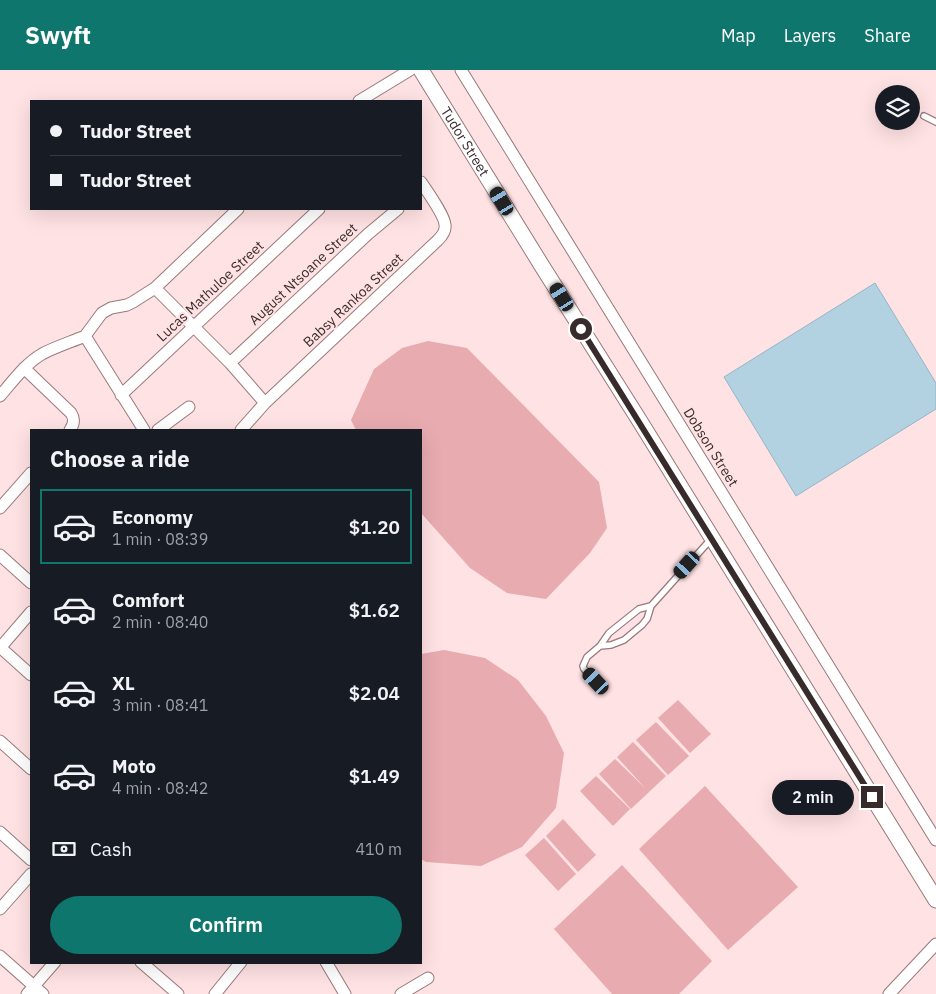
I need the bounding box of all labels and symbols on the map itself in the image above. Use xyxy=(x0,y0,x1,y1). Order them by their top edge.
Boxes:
street label: Tudor Street xyxy=(437,104,493,180)
car xyxy=(487,184,516,218)
street label: August Ntsoane Street xyxy=(245,219,361,329)
street label: Lucas Mathuloe Street xyxy=(153,237,267,345)
street label: Babsy Rankoa Street xyxy=(299,249,407,351)
car xyxy=(547,280,576,314)
route start xyxy=(570,318,592,340)
street label: Dobson Street xyxy=(680,404,742,490)
car xyxy=(671,549,702,581)
car xyxy=(580,665,611,697)
callout: 2 min xyxy=(772,780,854,814)
route end xyxy=(861,786,883,808)

